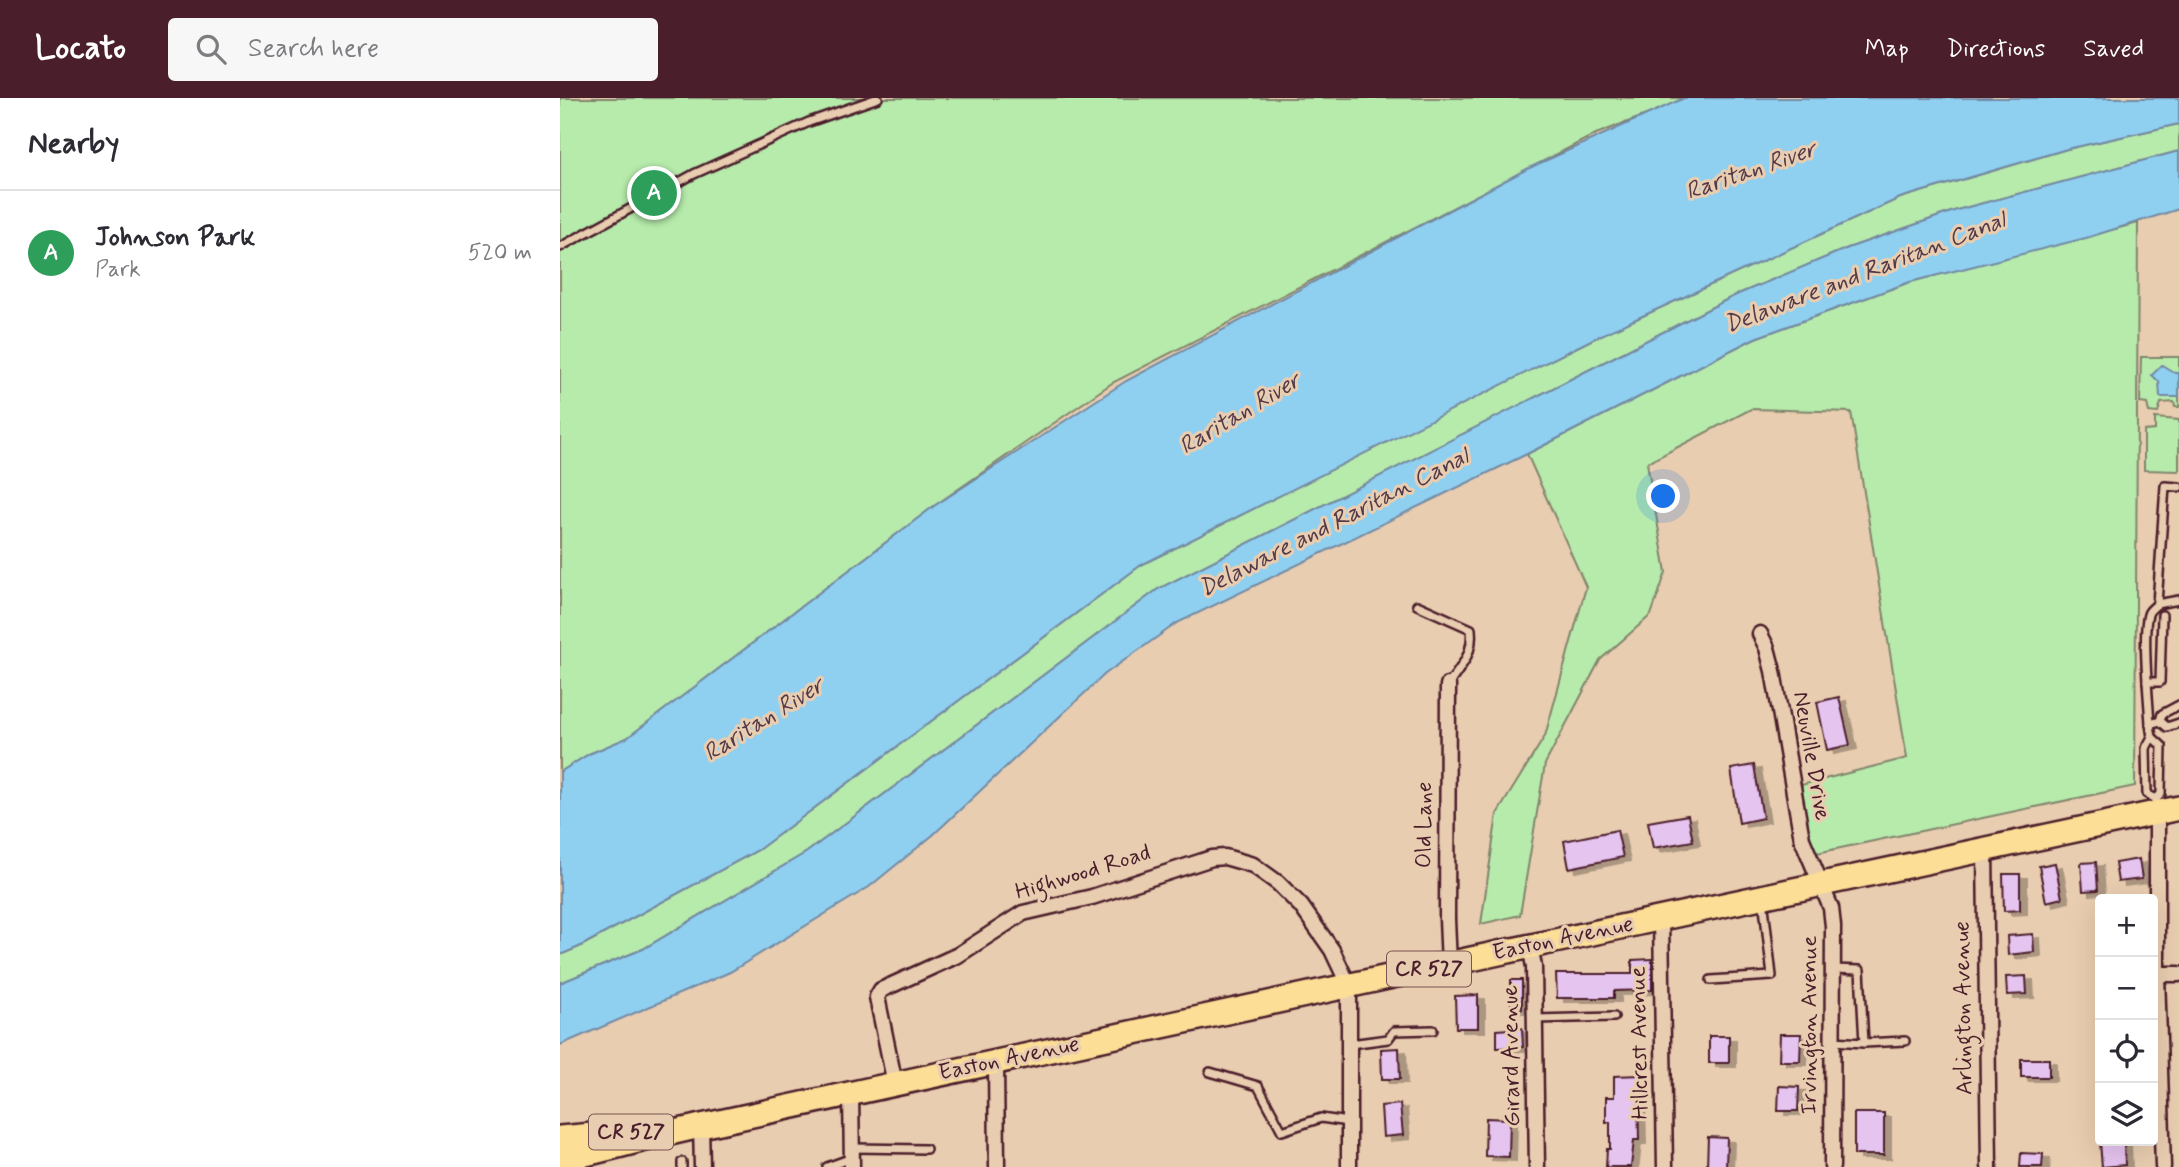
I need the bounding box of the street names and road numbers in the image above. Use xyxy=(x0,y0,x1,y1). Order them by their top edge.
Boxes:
street label: Neuville Drive xyxy=(1785,689,1837,823)
street label: Old Lane xyxy=(1410,782,1440,868)
street label: Highwood Road xyxy=(1012,838,1155,910)
street label: Easton Avenue xyxy=(1490,909,1636,969)
street label: Arlington Avenue xyxy=(1947,921,1983,1095)
street label: Irvington Avenue xyxy=(1795,935,1825,1115)
road number: CR 527 xyxy=(1387,952,1471,986)
street label: Hillcrest Avenue xyxy=(1624,966,1656,1120)
street label: Girard Avenue xyxy=(1496,985,1528,1127)
street label: Easton Avenue xyxy=(936,1029,1082,1089)
road number: CR 527 xyxy=(589,1114,673,1150)

